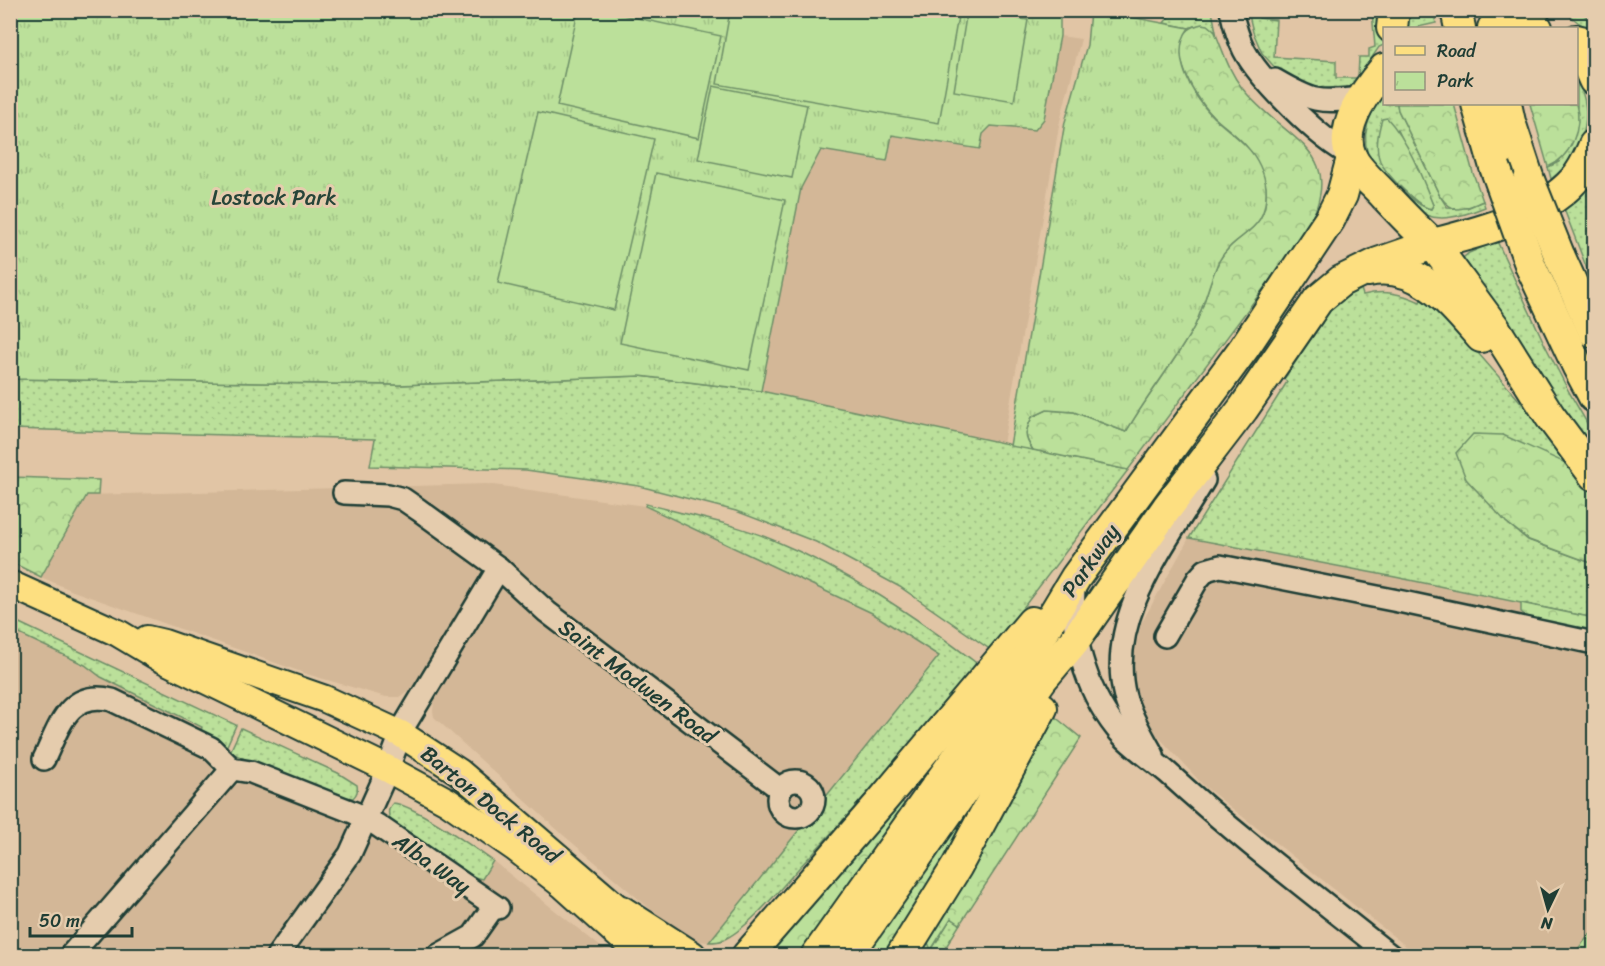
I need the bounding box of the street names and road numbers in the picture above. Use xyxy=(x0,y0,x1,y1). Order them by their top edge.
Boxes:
street label: Parkway xyxy=(1051,515,1130,605)
street label: Saint Modwen Road xyxy=(550,608,727,755)
street label: Barton Dock Road xyxy=(412,735,571,875)
street label: Alba Way xyxy=(383,821,480,905)

